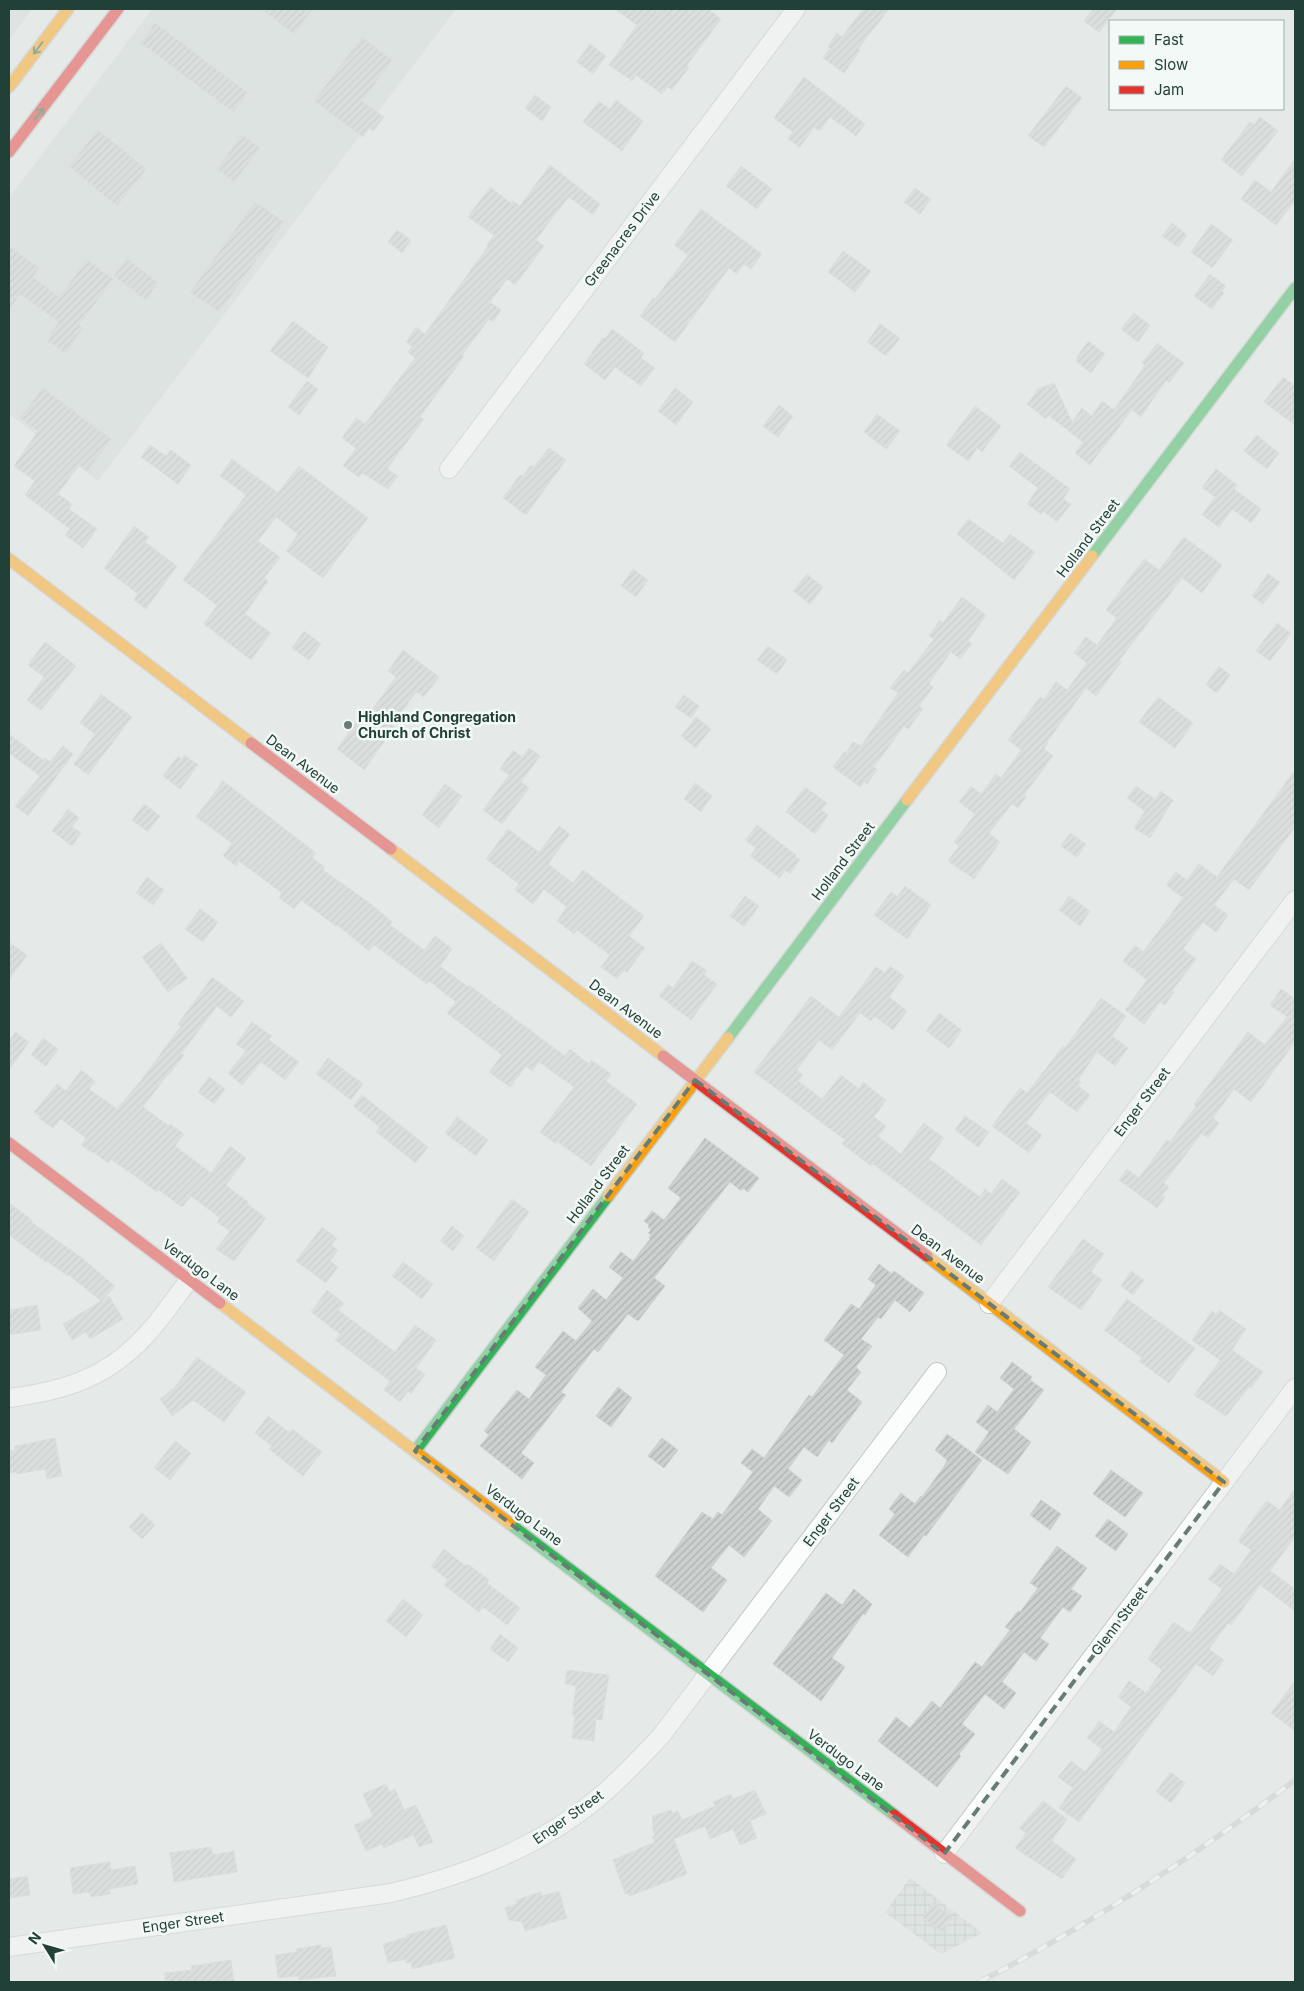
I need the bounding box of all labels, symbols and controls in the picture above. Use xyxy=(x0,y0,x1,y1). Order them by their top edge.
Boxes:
legend xyxy=(1109,20,1284,110)
text: Fast xyxy=(1154,30,1184,49)
one-way arrow xyxy=(33,41,44,54)
text: Slow xyxy=(1154,55,1188,74)
text: Jam xyxy=(1154,80,1184,99)
one-way arrow xyxy=(33,107,44,120)
street label: Greenacres Drive xyxy=(580,188,663,290)
street label: Holland Street xyxy=(1053,495,1123,580)
place label: Highland Congregation Church of Christ xyxy=(358,708,516,741)
marker: Highland Congregation Church of Christ xyxy=(342,719,354,731)
street label: Dean Avenue xyxy=(263,730,343,797)
street label: Holland Street xyxy=(808,818,878,903)
street label: Dean Avenue xyxy=(586,975,666,1042)
street label: Enger Street xyxy=(1110,1063,1173,1140)
street label: Holland Street xyxy=(563,1141,633,1226)
street label: Dean Avenue xyxy=(908,1220,988,1287)
street label: Verdugo Lane xyxy=(159,1235,243,1304)
street label: Enger Street xyxy=(799,1473,862,1550)
street label: Verdugo Lane xyxy=(482,1480,566,1549)
street label: Glenn Street xyxy=(1087,1583,1150,1659)
street label: Verdugo Lane xyxy=(804,1725,888,1794)
street label: Enger Street xyxy=(529,1786,607,1847)
street label: Enger Street xyxy=(141,1907,225,1936)
north arrow xyxy=(20,1921,70,1971)
text: N xyxy=(24,1928,44,1947)

